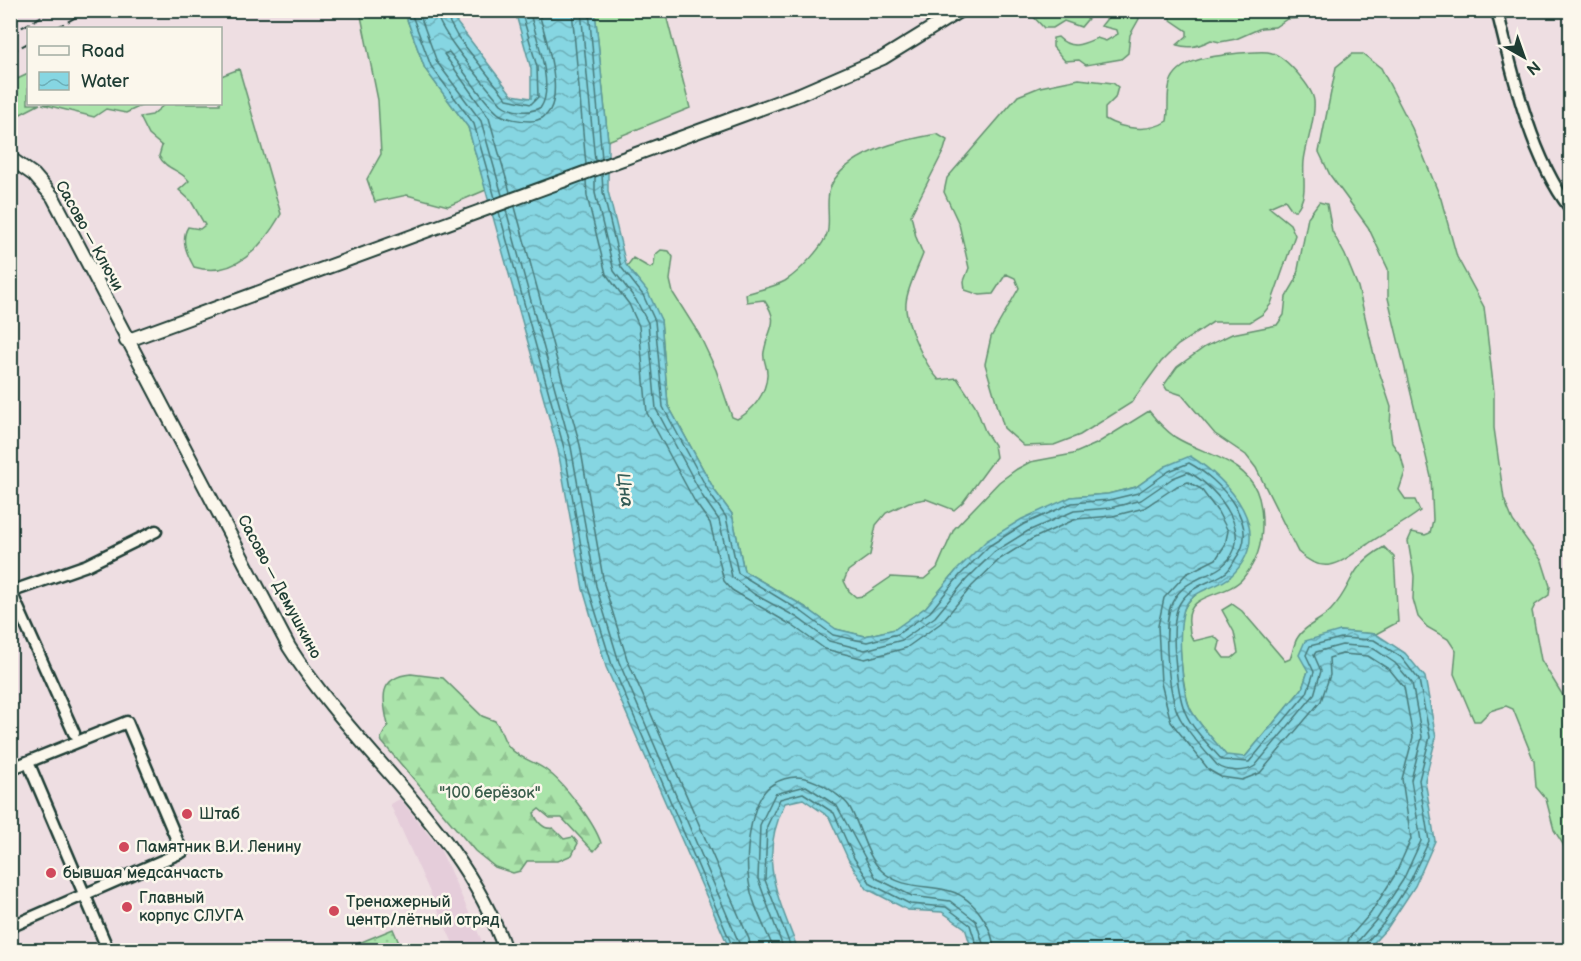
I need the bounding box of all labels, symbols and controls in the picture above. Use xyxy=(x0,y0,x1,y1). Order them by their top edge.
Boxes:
legend xyxy=(27,27,222,105)
north arrow xyxy=(1494,27,1554,87)
text: Road xyxy=(81,41,125,62)
text: N xyxy=(1522,56,1543,78)
text: Water xyxy=(81,71,129,92)
street label: Сасово — Ключи xyxy=(51,178,127,294)
water label: Цна xyxy=(612,471,638,509)
street label: Сасово — Демушкино xyxy=(233,512,325,662)
park label: "100 берёзок" xyxy=(439,784,541,803)
place label: Штаб xyxy=(199,805,240,824)
marker: Штаб xyxy=(180,807,194,821)
place label: Памятник В.И. Ленину xyxy=(136,838,302,857)
marker: Памятник В.И. Ленину xyxy=(117,840,131,854)
place label: бывшая медсанчасть xyxy=(63,864,223,883)
marker: бывшая медсанчасть xyxy=(44,866,58,880)
place label: Главный корпус СЛУГА xyxy=(139,889,244,926)
place label: Тренажерный центр/лётный отряд xyxy=(346,893,500,930)
marker: Главный корпус СЛУГА xyxy=(120,900,134,914)
marker: Тренажерный центр/лётный отряд xyxy=(327,904,341,918)

